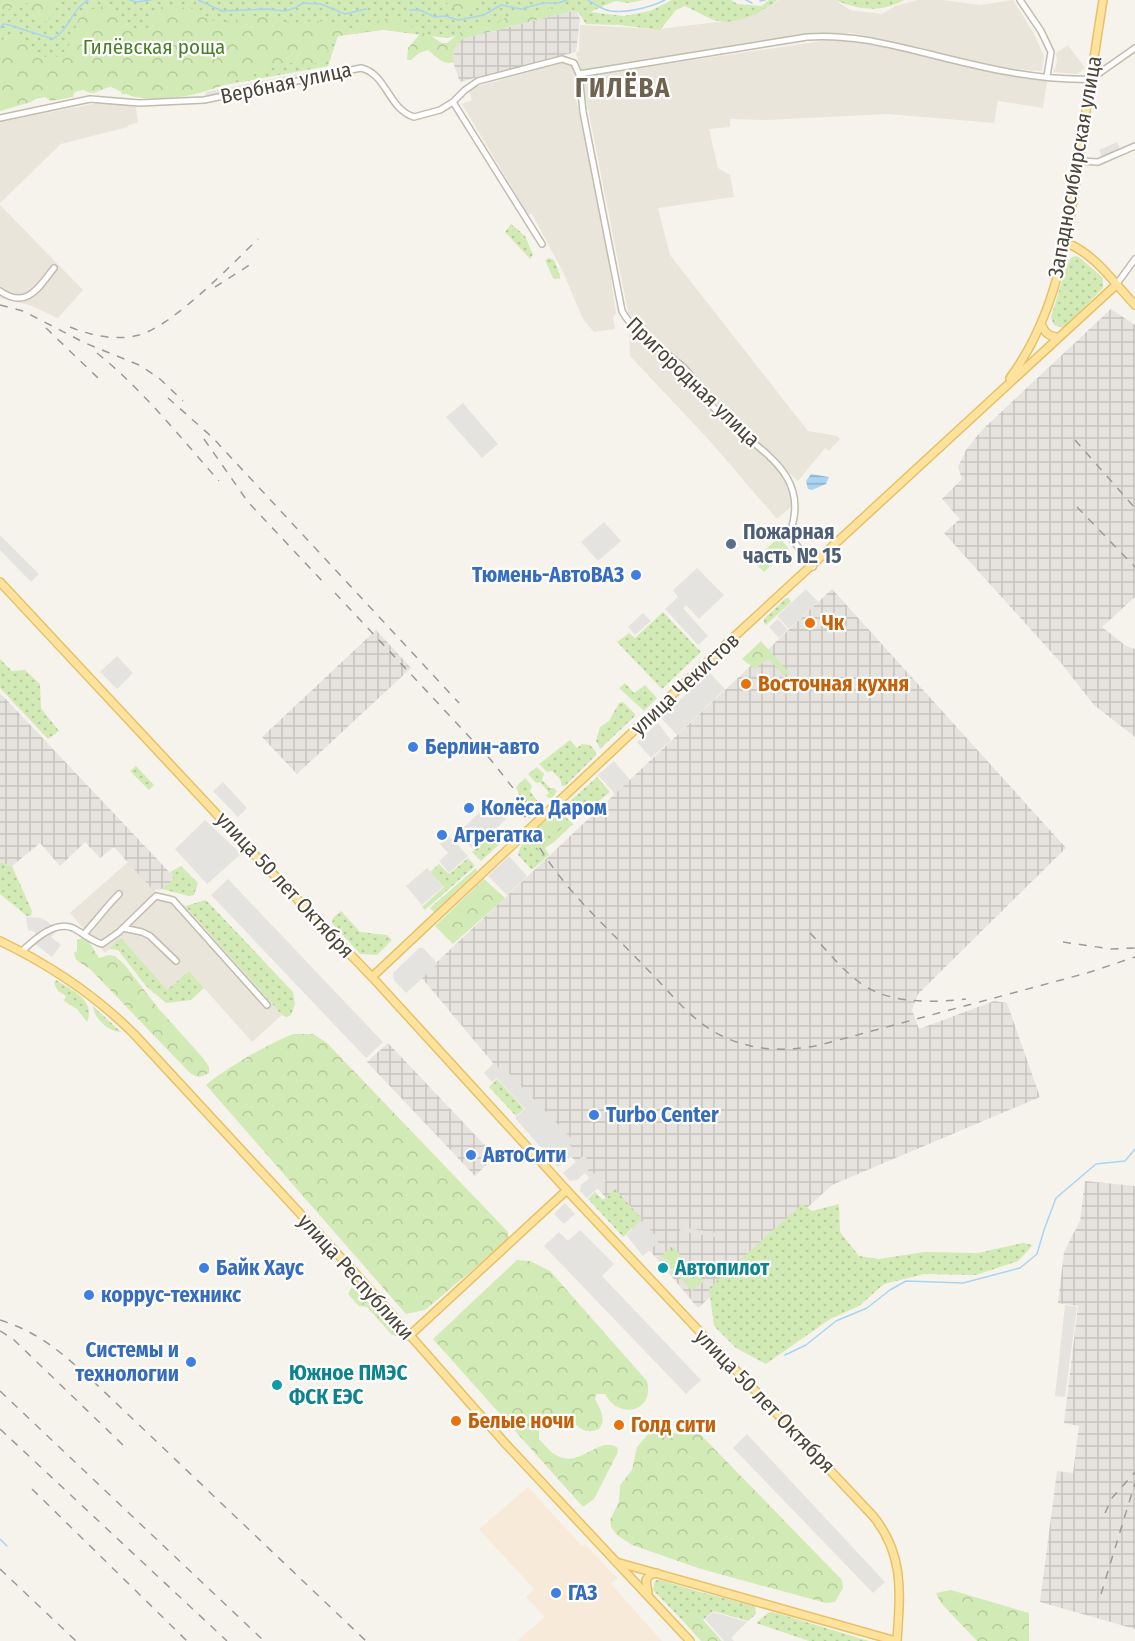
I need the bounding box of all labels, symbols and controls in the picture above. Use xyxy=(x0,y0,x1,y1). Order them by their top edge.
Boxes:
park label: Гилёвская роща xyxy=(83,34,225,60)
street label: Западносибирская улица xyxy=(1043,54,1107,280)
street label: Вербная улица xyxy=(218,56,354,110)
district label: ГИЛЁВА xyxy=(575,71,671,104)
street label: Пригородная улица xyxy=(621,312,765,452)
place label: Пожарная часть № 15 xyxy=(743,519,842,569)
marker: Пожарная часть № 15 xyxy=(724,537,738,551)
place label: Тюмень-АвтоВАЗ xyxy=(472,562,624,588)
marker: Тюмень-АвтоВАЗ xyxy=(629,568,643,582)
place label: Чк xyxy=(822,610,845,636)
marker: Чк xyxy=(803,616,817,630)
street label: улица Чекистов xyxy=(625,627,745,741)
place label: Восточная кухня xyxy=(758,671,909,697)
marker: Восточная кухня xyxy=(739,677,753,691)
place label: Берлин-авто xyxy=(425,734,539,760)
marker: Берлин-авто xyxy=(406,740,420,754)
place label: Колёса Даром xyxy=(481,795,607,821)
marker: Колёса Даром xyxy=(462,801,476,815)
street label: улица 50 лет Октября xyxy=(210,806,360,964)
place label: Агрегатка xyxy=(453,822,543,848)
marker: Агрегатка xyxy=(435,828,449,842)
place label: Turbo Center xyxy=(606,1102,719,1128)
marker: Turbo Center xyxy=(587,1108,601,1122)
place label: АвтоСити xyxy=(482,1142,567,1168)
marker: АвтоСити xyxy=(464,1148,478,1162)
street label: улица Республики xyxy=(292,1208,420,1346)
place label: Байк Хаус xyxy=(216,1255,305,1281)
place label: Автопилот xyxy=(674,1255,770,1281)
marker: Байк Хаус xyxy=(197,1261,211,1275)
marker: Автопилот xyxy=(656,1261,670,1275)
place label: коррус-техникс xyxy=(101,1282,242,1308)
marker: коррус-техникс xyxy=(82,1288,96,1302)
street label: улица 50 лет Октября xyxy=(689,1323,841,1479)
place label: Системы и технологии xyxy=(75,1337,179,1387)
marker: Системы и технологии xyxy=(184,1355,198,1369)
place label: Южное ПМЭС ФСК ЕЭС xyxy=(289,1360,407,1410)
marker: Южное ПМЭС ФСК ЕЭС xyxy=(270,1378,284,1392)
place label: Белые ночи xyxy=(468,1408,574,1434)
place label: Голд сити xyxy=(631,1412,716,1438)
marker: Белые ночи xyxy=(449,1414,463,1428)
marker: Голд сити xyxy=(612,1418,626,1432)
place label: ГАЗ xyxy=(568,1580,597,1606)
marker: ГАЗ xyxy=(549,1586,563,1600)

